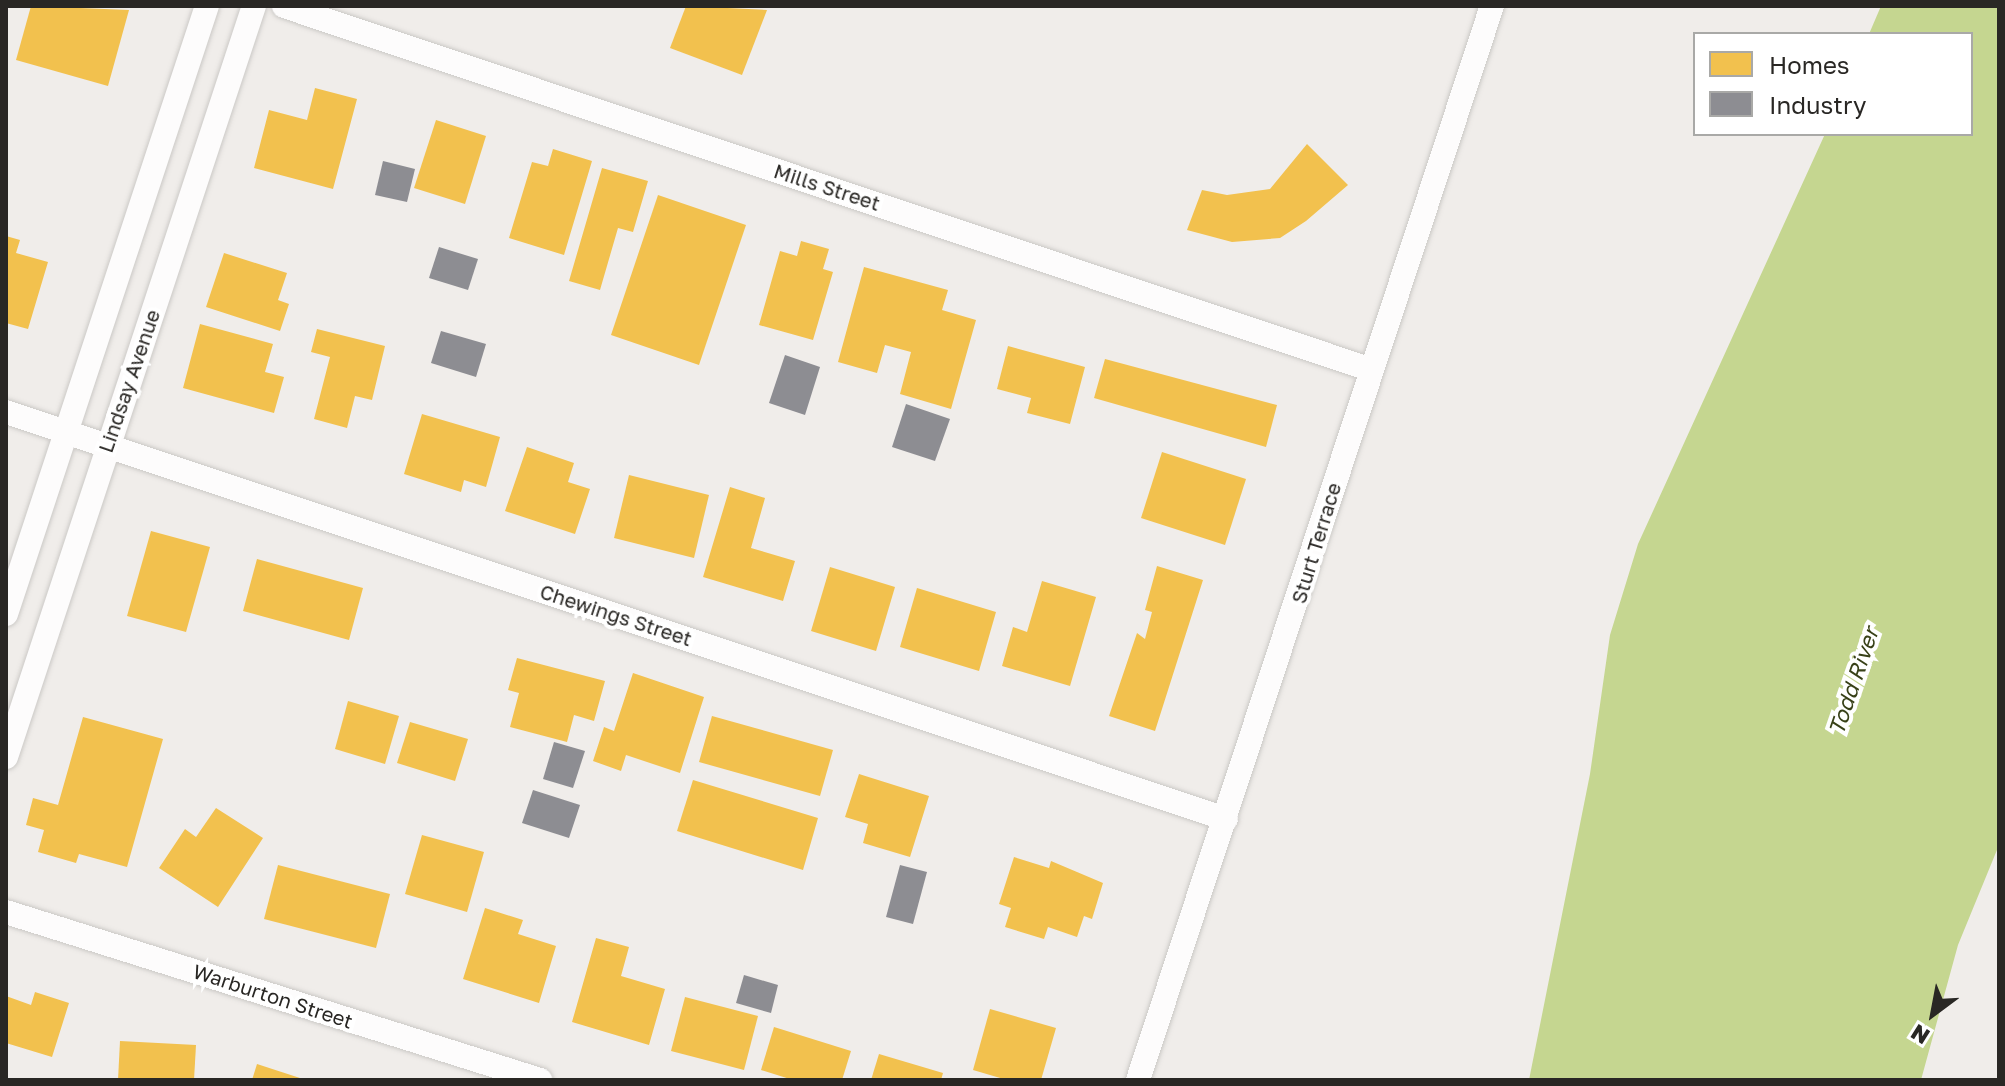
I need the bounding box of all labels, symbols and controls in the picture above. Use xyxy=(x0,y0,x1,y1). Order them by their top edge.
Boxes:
legend xyxy=(1693,32,1973,136)
text: Homes xyxy=(1769,50,1850,79)
text: Industry xyxy=(1769,90,1866,119)
street label: Mills Street xyxy=(771,159,883,215)
street label: Lindsay Avenue xyxy=(93,306,165,456)
street label: Sturt Terrace xyxy=(1286,480,1346,606)
street label: Chewings Street xyxy=(537,579,695,651)
water label: Todd River xyxy=(1822,624,1884,738)
street label: Warburton Street xyxy=(190,959,356,1033)
north arrow xyxy=(1893,974,1973,1054)
text: N xyxy=(1906,1019,1934,1051)

